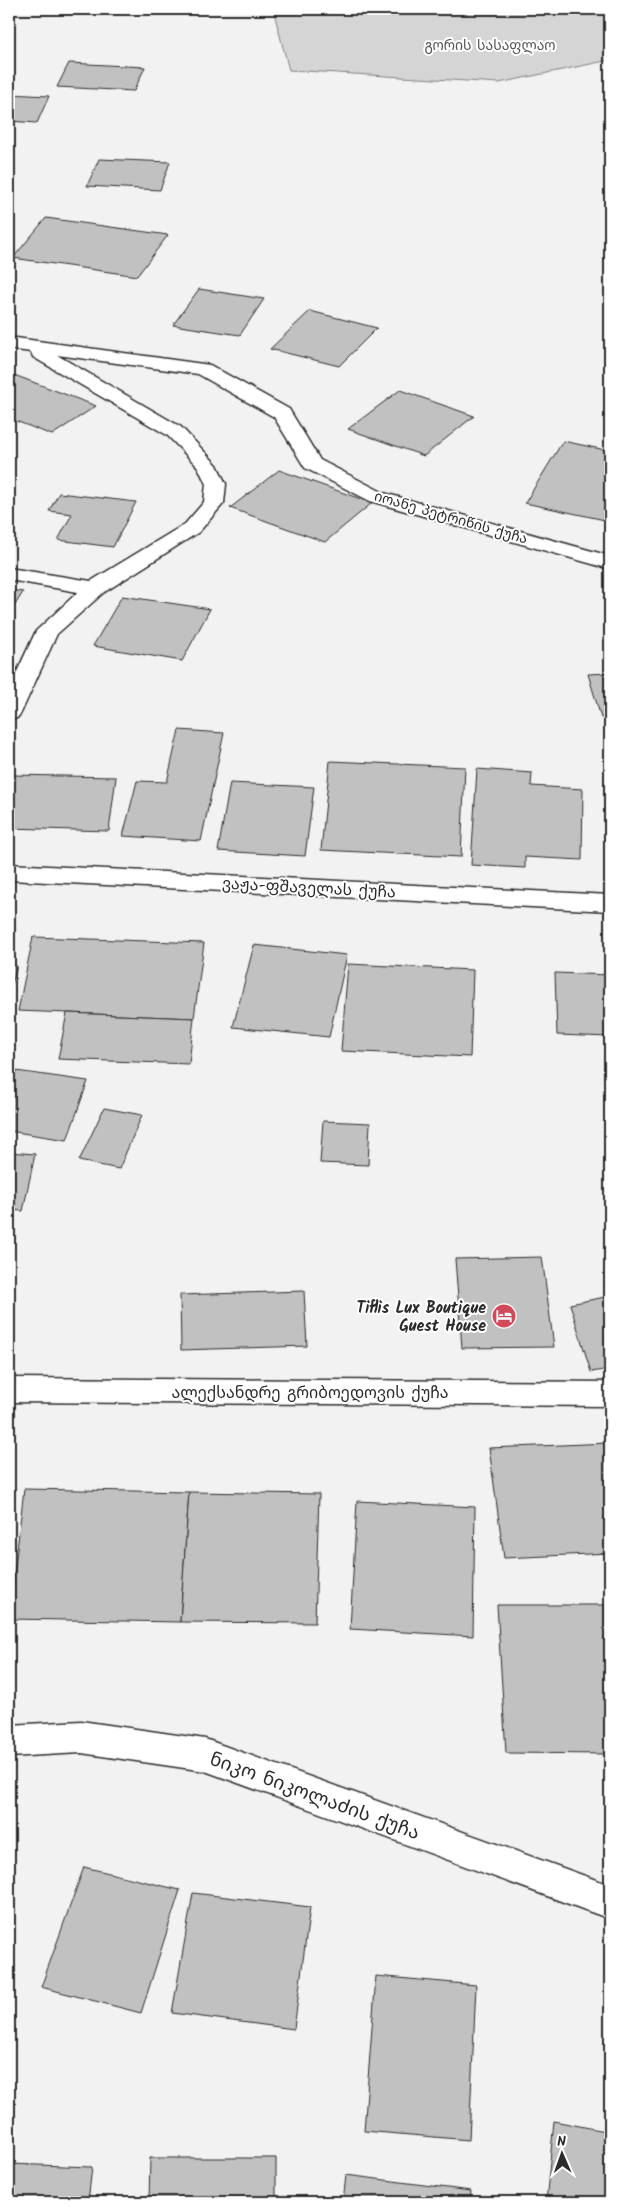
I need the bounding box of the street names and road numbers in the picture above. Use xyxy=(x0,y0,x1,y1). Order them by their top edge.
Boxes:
street label: იოანე პეტრიწის ქუჩა xyxy=(372,486,530,550)
street label: ვაჟა-ფშაველას ქუჩა xyxy=(221,871,397,906)
street label: ალექსანდრე გრიბოედოვის ქუჩა xyxy=(171,1381,449,1406)
street label: ნიკო ნიკოლაძის ქუჩა xyxy=(205,1745,424,1849)

